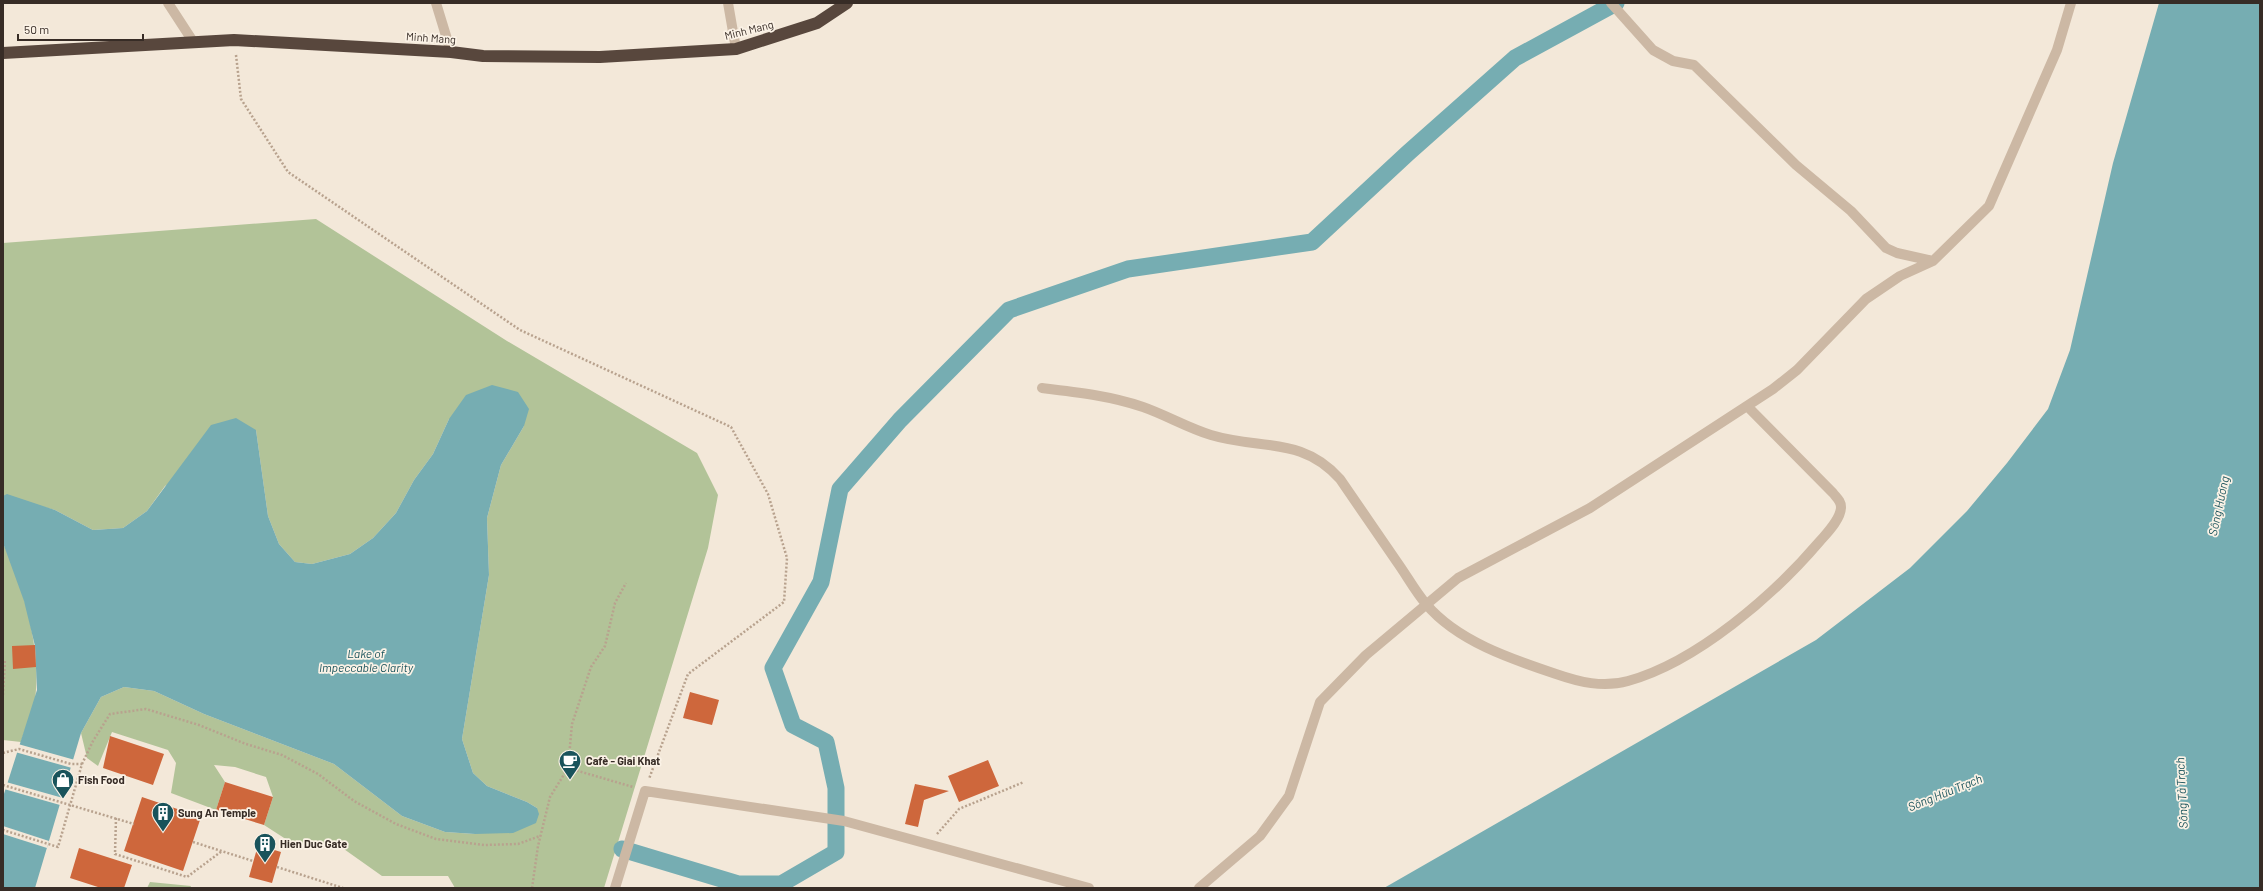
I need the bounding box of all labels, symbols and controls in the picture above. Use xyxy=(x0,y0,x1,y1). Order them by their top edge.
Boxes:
scale bar xyxy=(18,16,143,42)
street label: Minh Mang xyxy=(723,17,775,42)
text: 50 m xyxy=(24,22,49,36)
street label: Minh Mang xyxy=(406,29,457,46)
water label: Sông Hương xyxy=(2205,475,2231,537)
water label: Lake of Impeccable Clarity xyxy=(319,646,414,674)
cafe icon: Cafè - Giai Khat xyxy=(557,748,583,781)
place label: Cafè - Giai Khat xyxy=(586,754,660,767)
water label: Sông Tả Trạch xyxy=(2172,757,2190,829)
shop icon: Fish Food xyxy=(50,767,76,800)
water label: Sông Hữu Trạch xyxy=(1906,771,1984,813)
place label: Fish Food xyxy=(78,773,125,786)
building icon: Sung An Temple xyxy=(150,800,176,833)
place label: Sung An Temple xyxy=(178,806,256,819)
building icon: Hien Duc Gate xyxy=(252,831,278,864)
place label: Hien Duc Gate xyxy=(280,837,347,850)

